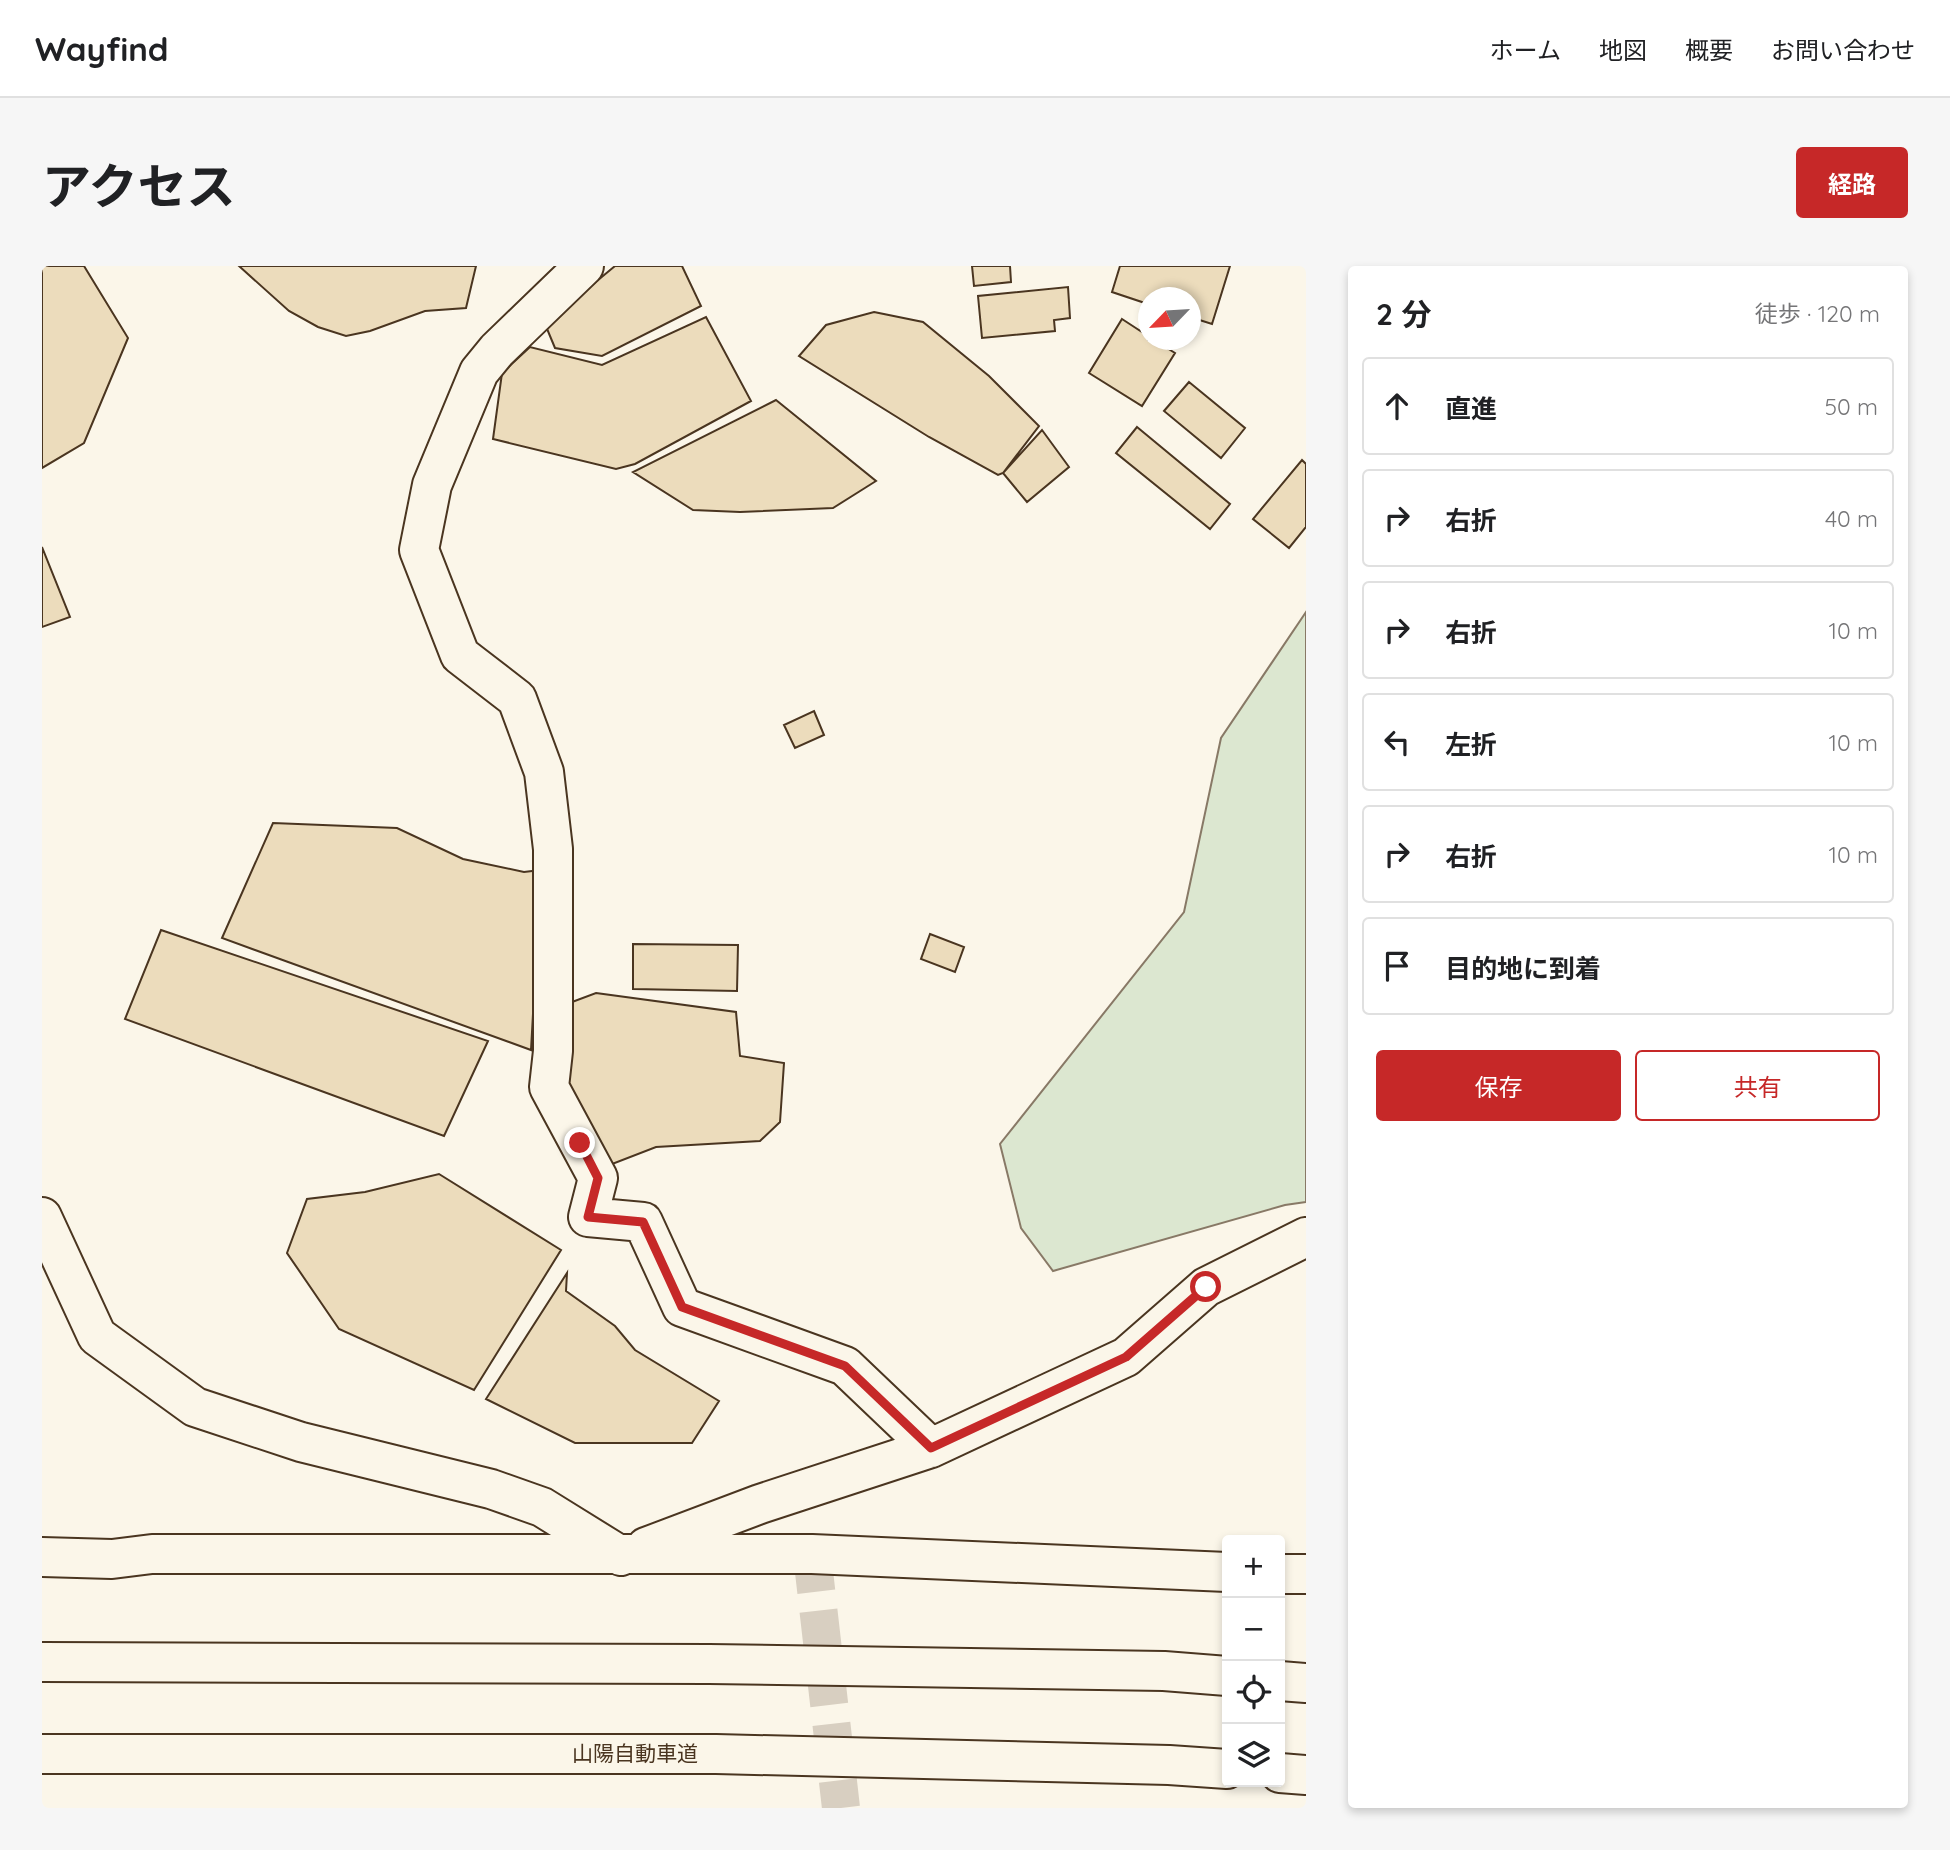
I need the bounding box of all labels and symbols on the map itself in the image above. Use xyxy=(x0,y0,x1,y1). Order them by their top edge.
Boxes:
north arrow xyxy=(1138,287,1201,350)
route end xyxy=(564,1127,595,1158)
route start xyxy=(1190,1271,1221,1302)
street label: 山陽自動車道 xyxy=(572,1740,698,1766)

